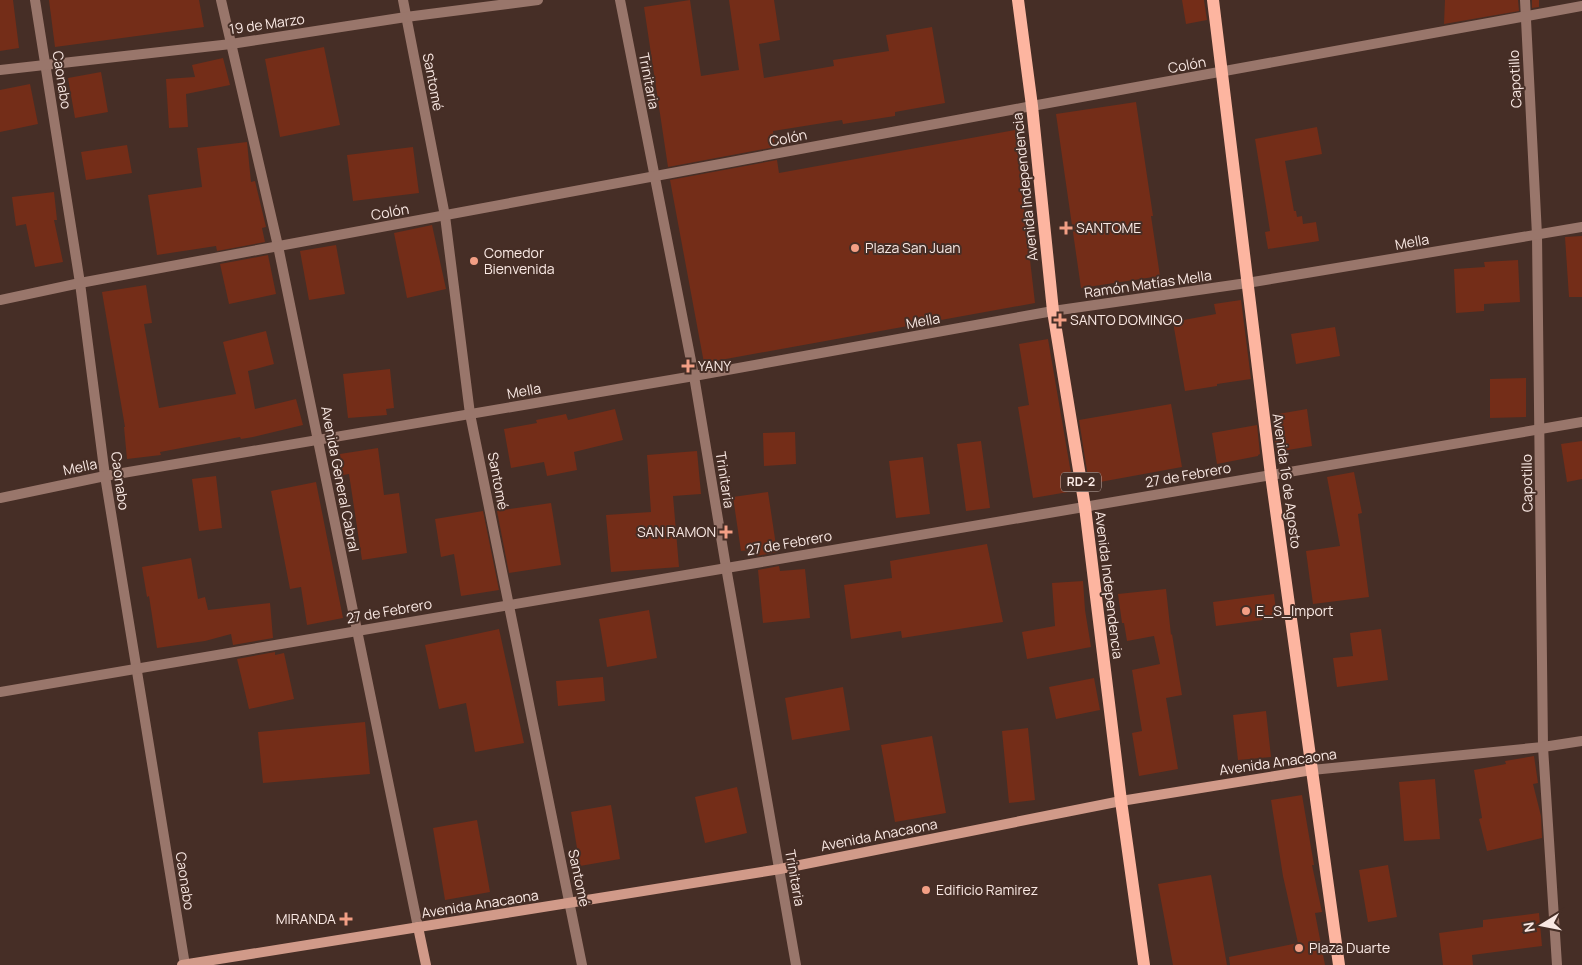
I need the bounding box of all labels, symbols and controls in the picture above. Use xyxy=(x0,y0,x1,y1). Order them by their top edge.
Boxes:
street label: 19 de Marzo xyxy=(228,9,306,38)
street label: Caonabo xyxy=(49,49,76,110)
street label: Capotillo xyxy=(1503,50,1526,109)
street label: Santomé xyxy=(419,51,448,112)
street label: Trinitaria xyxy=(635,51,664,111)
street label: Colón xyxy=(1166,52,1207,77)
street label: Avenida Independencia xyxy=(1007,112,1042,262)
street label: Colón xyxy=(767,125,808,150)
street label: Colón xyxy=(369,199,410,224)
place label: SANTOME xyxy=(1076,218,1141,237)
marker: SANTOME xyxy=(1060,222,1072,234)
street label: Mella xyxy=(1393,229,1430,254)
place label: Plaza San Juan xyxy=(865,238,961,257)
marker: Plaza San Juan xyxy=(849,242,861,254)
place label: Comedor Bienvenida xyxy=(484,243,555,278)
marker: Comedor Bienvenida xyxy=(468,255,480,267)
street label: Ramón Matías Mella xyxy=(1083,265,1213,302)
street label: Mella xyxy=(904,308,941,333)
place label: SANTO DOMINGO xyxy=(1070,310,1183,329)
marker: SANTO DOMINGO xyxy=(1054,314,1066,326)
place label: YANY xyxy=(698,356,731,375)
marker: YANY xyxy=(682,360,694,372)
street label: Mella xyxy=(505,378,542,403)
street label: Avenida General Cabral xyxy=(317,404,364,554)
street label: Avenida 16 de Agosto xyxy=(1269,412,1306,550)
street label: Santomé xyxy=(484,450,513,511)
street label: Trinitaria xyxy=(712,450,739,510)
street label: Caonabo xyxy=(107,451,134,511)
street label: Mella xyxy=(61,454,99,479)
street label: Capotillo xyxy=(1516,454,1537,512)
street label: 27 de Febrero xyxy=(1144,458,1232,491)
road number: RD-2 xyxy=(1061,472,1101,492)
street label: Avenida Independencia xyxy=(1091,510,1128,660)
place label: SAN RAMON xyxy=(637,522,716,541)
marker: SAN RAMON xyxy=(720,526,732,538)
street label: 27 de Febrero xyxy=(745,526,833,559)
street label: 27 de Febrero xyxy=(345,594,433,627)
place label: E_S_Import xyxy=(1256,601,1334,620)
marker: E_S_Import xyxy=(1240,605,1252,617)
street label: Avenida Anacaona xyxy=(1218,744,1338,779)
street label: Avenida Anacaona xyxy=(819,814,939,855)
street label: Santomé xyxy=(564,847,595,908)
street label: Trinitaria xyxy=(781,848,810,908)
street label: Caonabo xyxy=(172,850,199,911)
place label: Edificio Ramirez xyxy=(936,880,1038,899)
marker: Edificio Ramirez xyxy=(920,884,932,896)
street label: Avenida Anacaona xyxy=(420,885,540,922)
north arrow xyxy=(1517,900,1567,950)
place label: MIRANDA xyxy=(276,909,336,928)
marker: MIRANDA xyxy=(340,913,352,925)
text: N xyxy=(1518,921,1539,934)
place label: Plaza Duarte xyxy=(1309,938,1390,957)
marker: Plaza Duarte xyxy=(1293,942,1305,954)

